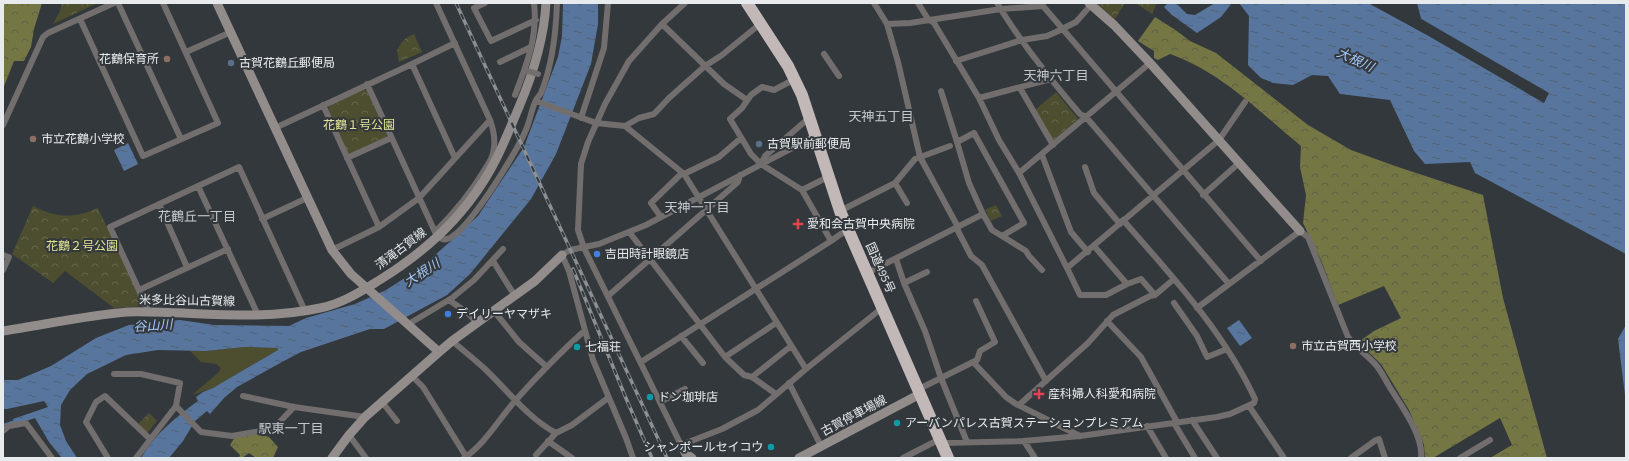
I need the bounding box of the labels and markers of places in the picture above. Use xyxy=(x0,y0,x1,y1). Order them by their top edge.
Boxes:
place label: 花鶴保育所 xyxy=(99,51,159,68)
marker: 花鶴保育所 xyxy=(162,54,172,64)
place label: 古賀花鶴丘郵便局 xyxy=(239,55,335,72)
marker: 古賀花鶴丘郵便局 xyxy=(226,58,236,68)
place label: 市立花鶴小学校 xyxy=(41,131,125,148)
marker: 市立花鶴小学校 xyxy=(28,134,38,144)
place label: 古賀駅前郵便局 xyxy=(767,136,851,153)
marker: 古賀駅前郵便局 xyxy=(754,139,764,149)
place label: 愛和会古賀中央病院 xyxy=(807,216,915,233)
marker: 愛和会古賀中央病院 xyxy=(792,218,804,230)
place label: 吉田時計眼鏡店 xyxy=(605,246,689,263)
marker: 吉田時計眼鏡店 xyxy=(592,249,602,259)
place label: デイリーヤマザキ xyxy=(456,306,552,323)
marker: デイリーヤマザキ xyxy=(443,309,453,319)
place label: 市立古賀西小学校 xyxy=(1301,338,1397,355)
place label: 七福荘 xyxy=(585,339,621,356)
marker: 市立古賀西小学校 xyxy=(1288,341,1298,351)
marker: 七福荘 xyxy=(572,342,582,352)
place label: 産科婦人科愛和病院 xyxy=(1048,386,1156,403)
marker: 産科婦人科愛和病院 xyxy=(1033,388,1045,400)
place label: ドン珈琲店 xyxy=(658,389,718,406)
marker: ドン珈琲店 xyxy=(645,392,655,402)
place label: アーバンパレス古賀ステーションプレミアム xyxy=(905,415,1143,432)
marker: アーバンパレス古賀ステーションプレミアム xyxy=(892,418,902,428)
place label: シャンポールセイコウ xyxy=(643,439,763,456)
marker: シャンポールセイコウ xyxy=(766,442,776,452)

